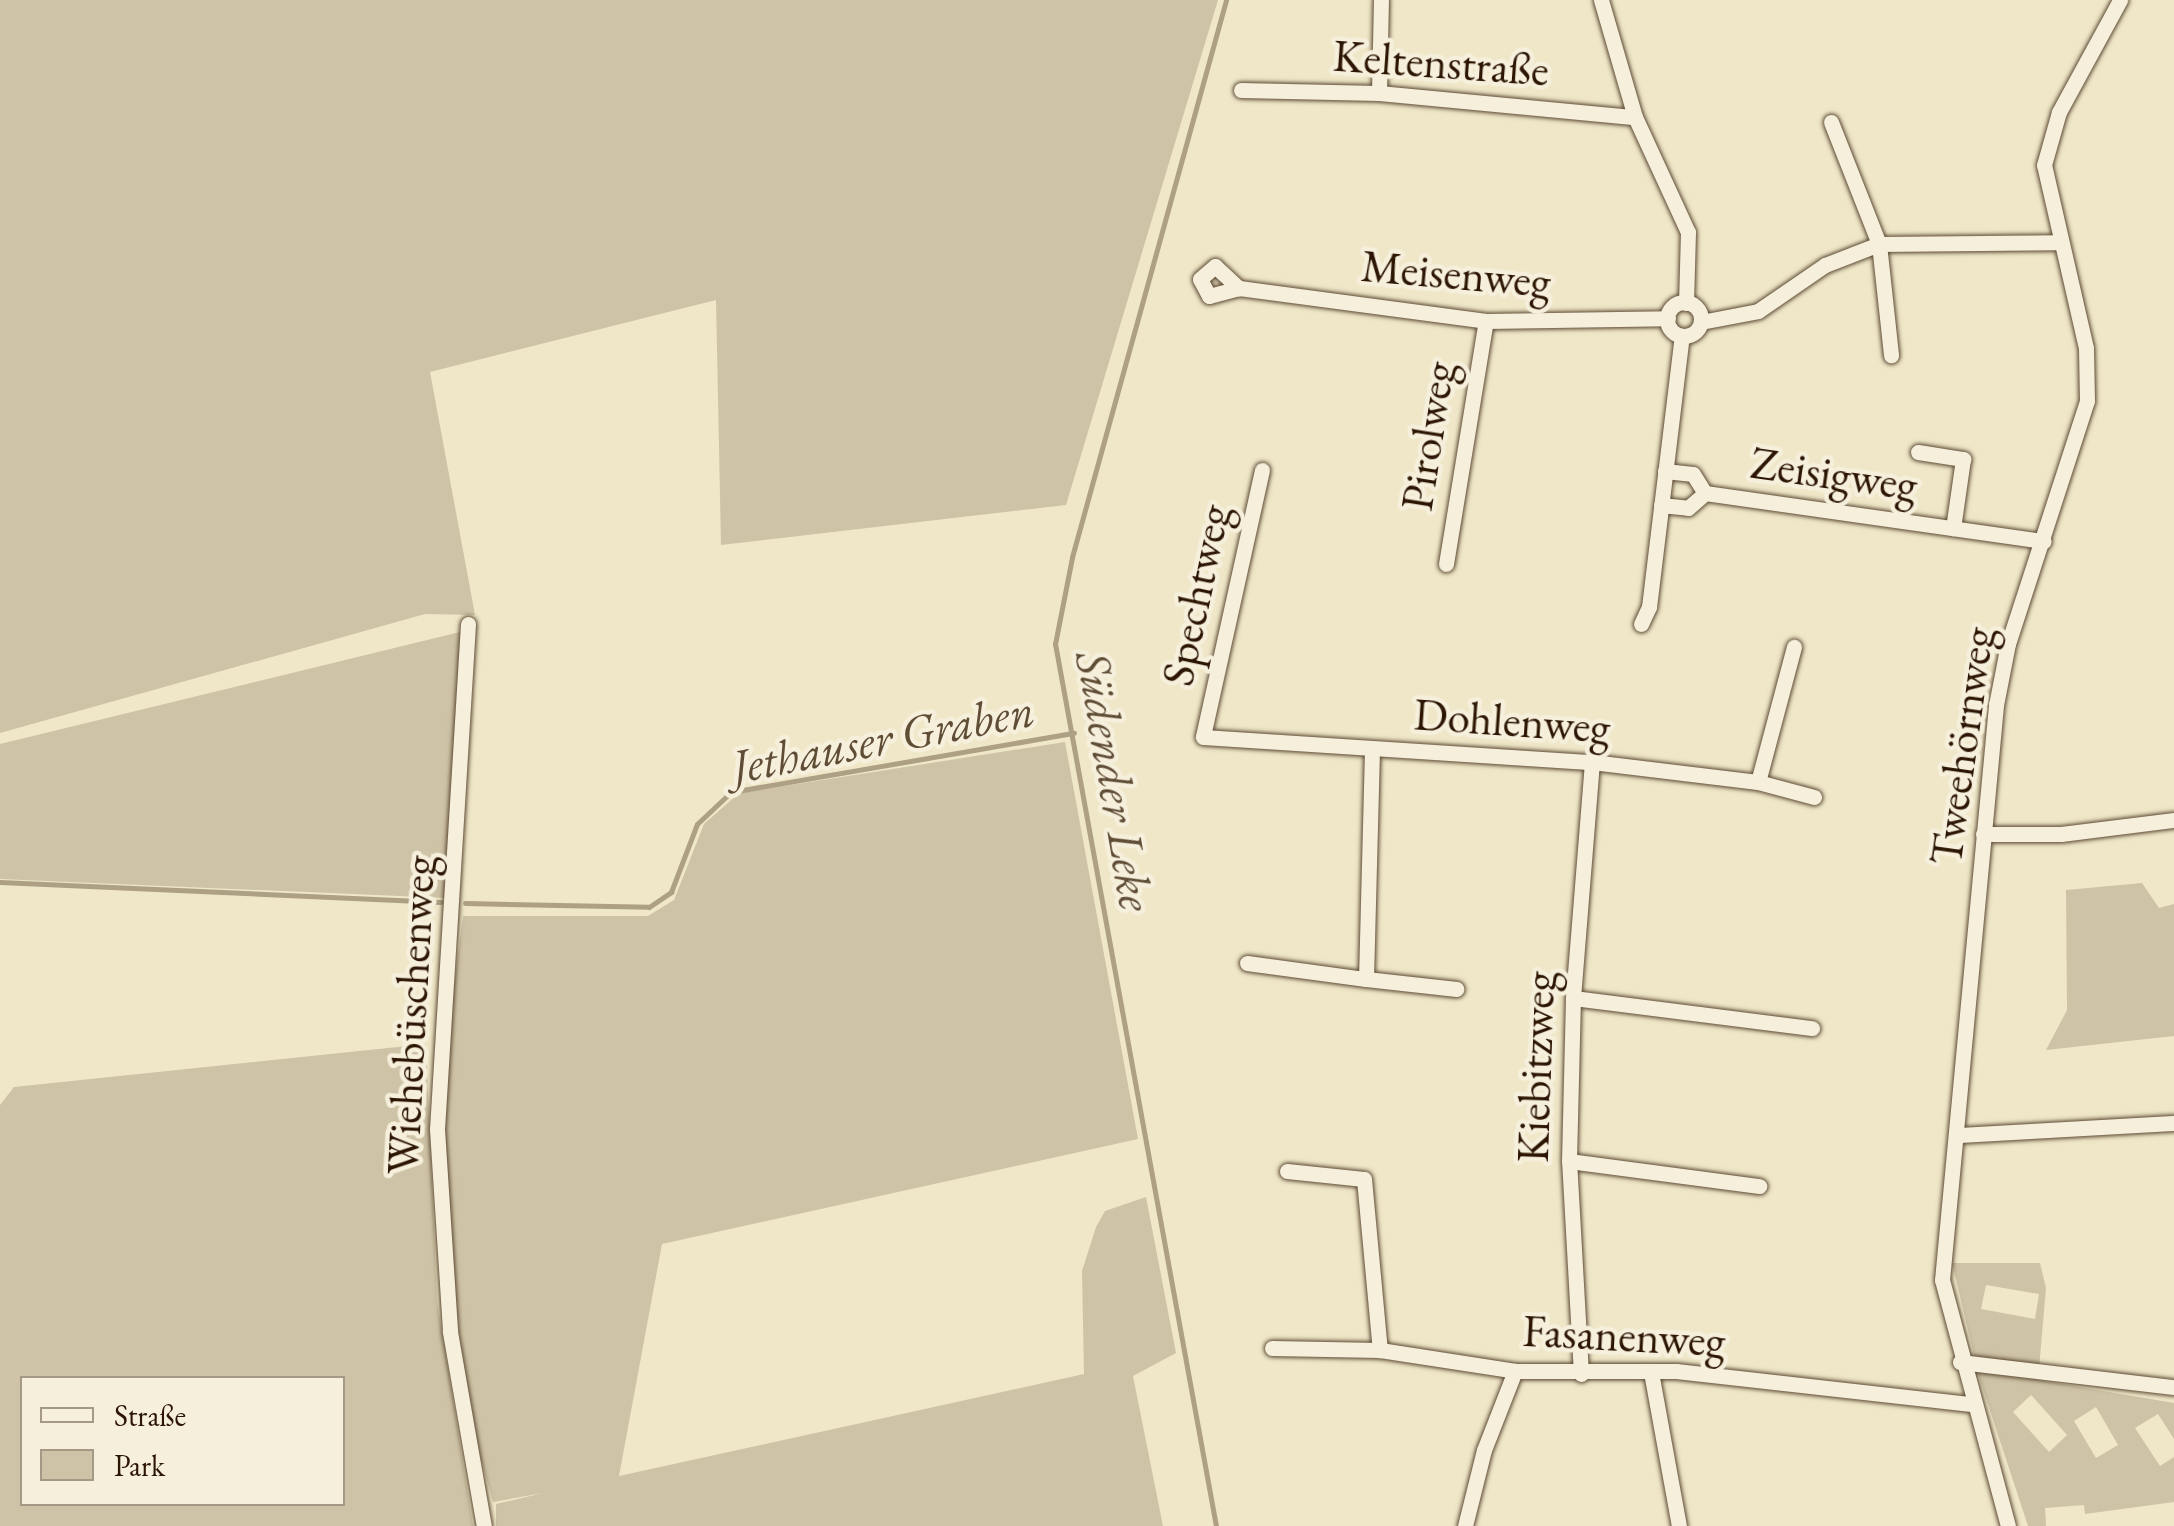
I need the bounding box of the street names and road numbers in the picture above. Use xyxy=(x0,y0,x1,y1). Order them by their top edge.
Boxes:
street label: Keltenstraße xyxy=(1331,29,1551,97)
street label: Meisenweg xyxy=(1359,239,1553,309)
street label: Pirolweg xyxy=(1390,358,1466,514)
street label: Zeisigweg xyxy=(1747,436,1921,512)
street label: Spechtweg xyxy=(1150,499,1242,691)
street label: Tweehörnweg xyxy=(1919,623,2005,869)
street label: Dohlenweg xyxy=(1412,687,1612,755)
street label: Wiehebüschenweg xyxy=(376,854,446,1176)
street label: Kiebitzweg xyxy=(1506,970,1566,1164)
street label: Fasanenweg xyxy=(1521,1304,1727,1368)

